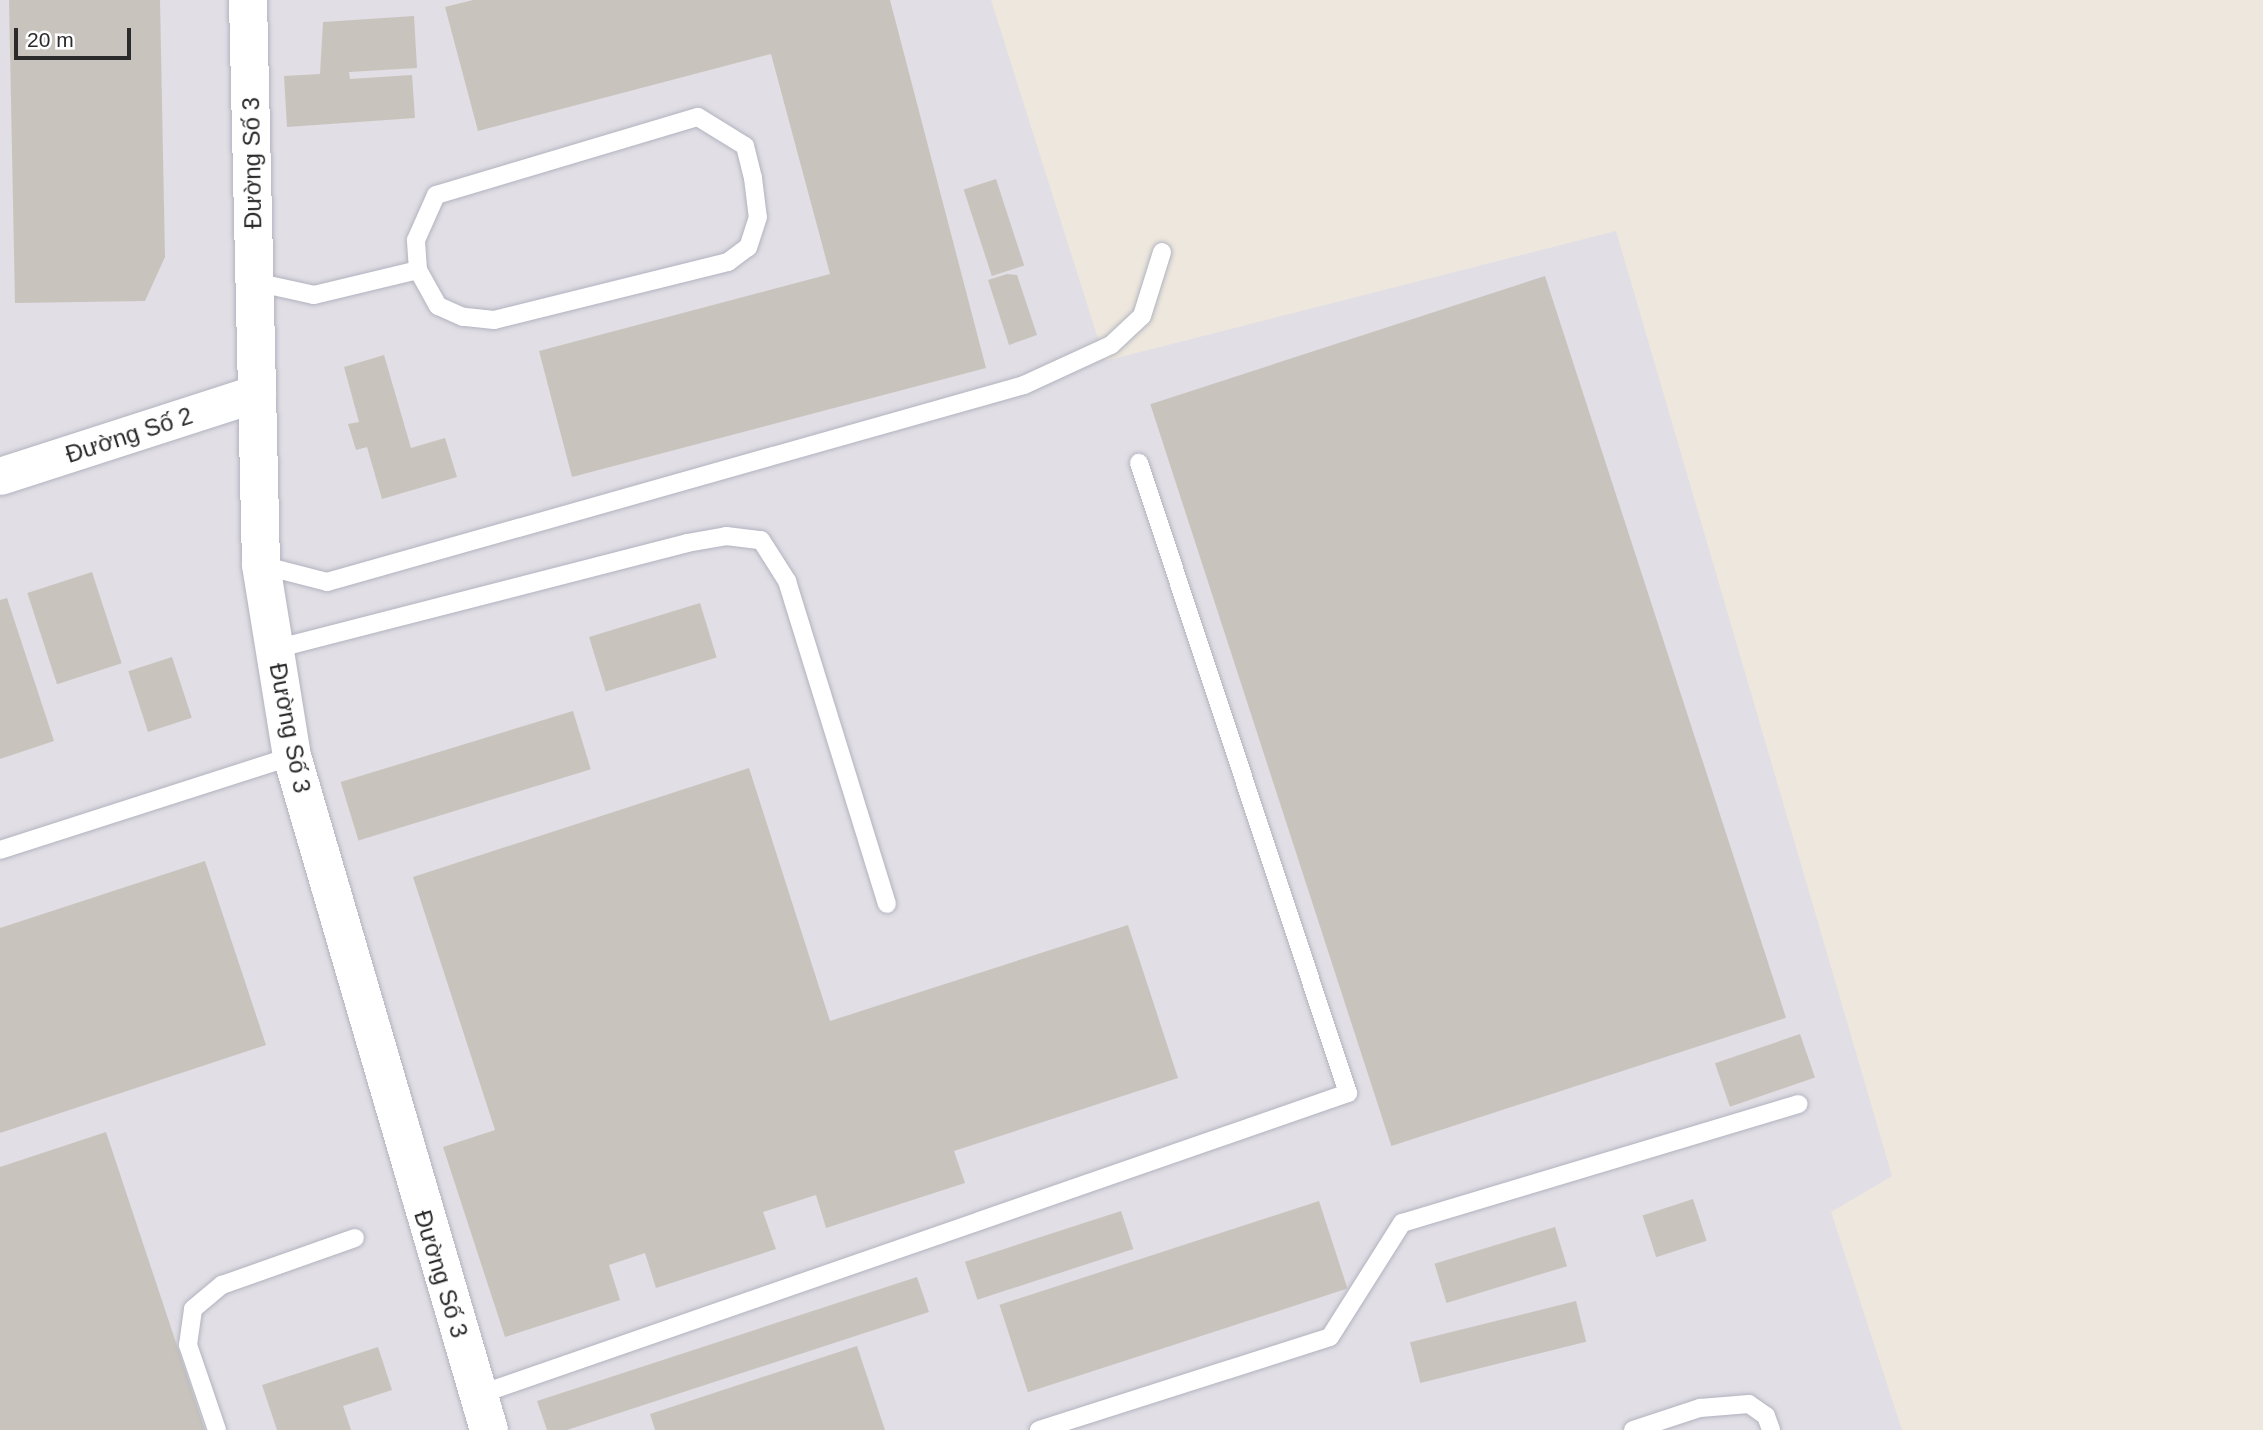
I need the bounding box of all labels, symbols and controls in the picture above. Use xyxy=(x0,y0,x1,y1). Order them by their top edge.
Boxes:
scale bar xyxy=(18,14,135,58)
text: 20 m xyxy=(27,28,74,51)
street label: Đường Số 3 xyxy=(236,97,268,229)
street label: Đường Số 2 xyxy=(62,401,196,469)
street label: Đường Số 3 xyxy=(263,661,317,795)
street label: Đường Số 3 xyxy=(408,1207,474,1341)

